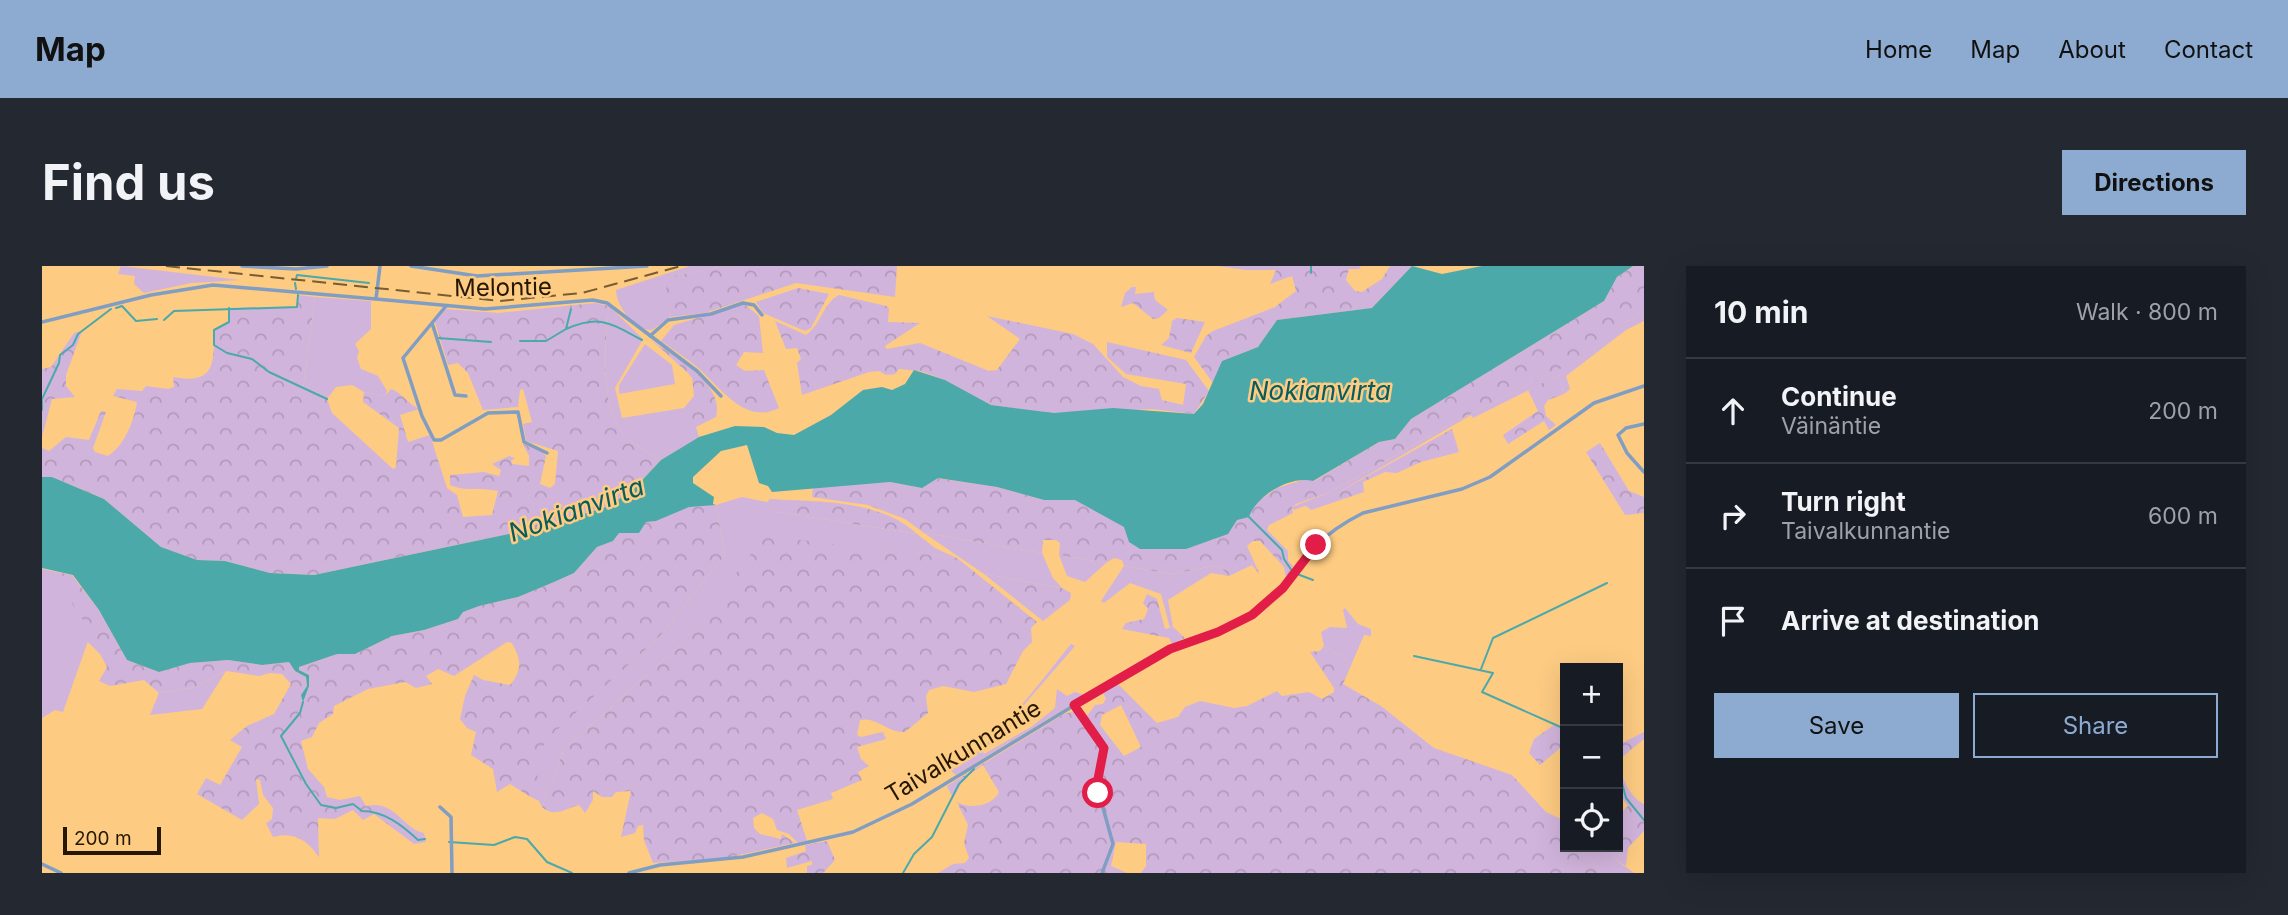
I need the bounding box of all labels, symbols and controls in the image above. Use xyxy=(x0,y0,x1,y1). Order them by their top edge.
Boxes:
text: Map xyxy=(35,29,106,69)
text: Home xyxy=(1865,35,1932,64)
text: Map xyxy=(1970,35,2020,64)
text: About xyxy=(2058,35,2126,64)
text: Contact xyxy=(2164,35,2253,64)
button: Directions xyxy=(2062,150,2246,215)
text: Find us xyxy=(42,153,215,212)
street label: Melontie xyxy=(454,272,552,302)
text: 10 min xyxy=(1714,294,1808,330)
text: Walk · 800 m xyxy=(2076,298,2218,326)
water label: Nokianvirta xyxy=(1249,375,1391,406)
text: Continue xyxy=(1781,381,1897,412)
icon: ahead xyxy=(1714,392,1752,430)
text: 200 m xyxy=(2148,397,2218,425)
text: Väinäntie xyxy=(1781,412,1881,440)
water label: Nokianvirta xyxy=(504,470,648,548)
text: Turn right xyxy=(1781,486,1906,517)
icon: right xyxy=(1714,497,1752,535)
text: 600 m xyxy=(2148,502,2218,530)
text: Taivalkunnantie xyxy=(1781,517,1950,545)
route end xyxy=(1300,529,1331,560)
icon: arrive xyxy=(1714,602,1752,640)
text: Arrive at destination xyxy=(1781,605,2040,636)
map controls xyxy=(1560,663,1623,852)
button: + xyxy=(1560,663,1623,726)
street label: Taivalkunnantie xyxy=(880,693,1046,809)
button: Save xyxy=(1714,693,1959,758)
button: Share xyxy=(1973,693,2218,758)
button: − xyxy=(1560,726,1623,789)
route start xyxy=(1082,777,1113,808)
button: locate xyxy=(1560,789,1623,852)
scale bar xyxy=(63,824,161,856)
text: 200 m xyxy=(74,827,132,850)

